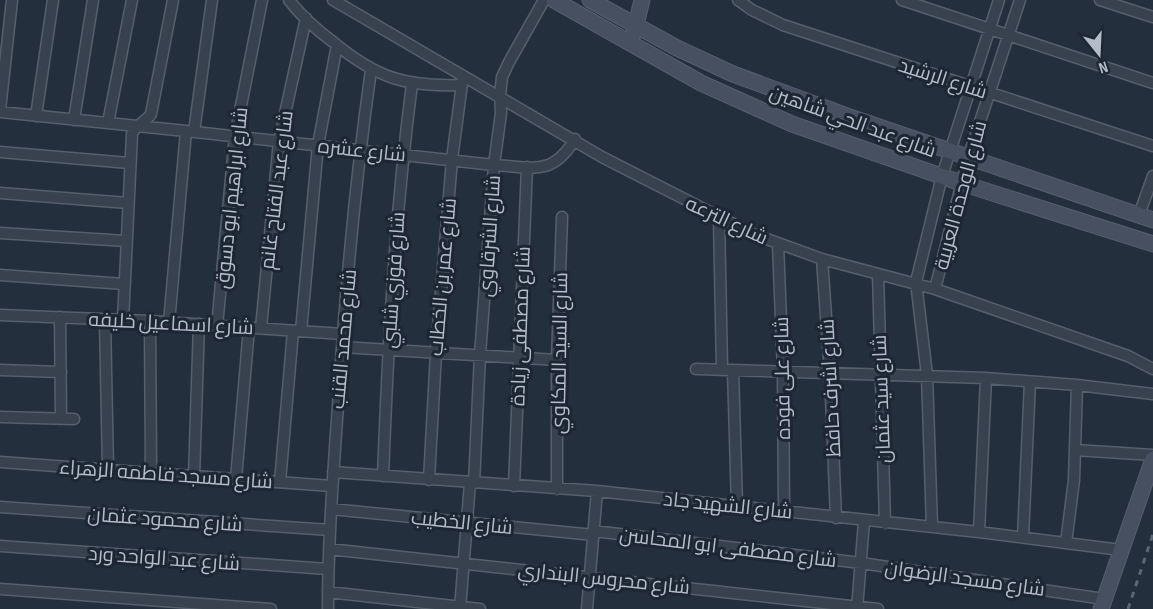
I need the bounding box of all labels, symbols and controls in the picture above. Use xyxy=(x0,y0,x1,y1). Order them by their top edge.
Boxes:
north arrow xyxy=(1069,24,1129,84)
street label: شارع الرشيد xyxy=(895,53,990,106)
text: N xyxy=(1096,56,1110,77)
street label: شارع عبد الحي شاهين xyxy=(765,81,939,166)
street label: شارع ابراهيم ابو دسوق xyxy=(211,106,254,290)
street label: شارع عبد الفتاح غانم xyxy=(255,109,300,271)
street label: شارع الوحدة العربية xyxy=(930,118,993,273)
street label: شارع عشره xyxy=(317,134,407,169)
street label: شارع الشرقاوي xyxy=(474,174,509,298)
street label: شارع الترعه xyxy=(681,191,772,251)
street label: شارع عمر بن الخطاب xyxy=(424,197,463,357)
street label: شارع فوزي شلبي xyxy=(377,211,414,349)
street label: شارع مصطفى زيادة xyxy=(506,246,537,406)
street label: شارع محمد القنب xyxy=(326,268,363,410)
street label: شارع السيد المكاوي xyxy=(547,272,576,434)
street label: شارع اسماعيل خليفه xyxy=(88,308,254,341)
street label: شارع على فوده xyxy=(770,316,797,440)
street label: شارع اشرف حافظ xyxy=(815,318,848,458)
street label: شارع سيد عثمان xyxy=(868,334,897,464)
street label: شارع مسجد فاطمه الزهراء xyxy=(58,456,274,495)
street label: شارع الشهيد جاد xyxy=(662,487,794,526)
street label: شارع محمود عثمان xyxy=(87,503,243,538)
street label: شارع الخطيب xyxy=(410,506,514,541)
street label: شارع مصطفى ابو المحاسن xyxy=(618,523,838,574)
street label: شارع عبد الواحد ورد xyxy=(87,542,241,577)
street label: شارع مسجد الرضوان xyxy=(883,556,1046,603)
street label: شارع محروس البنداري xyxy=(516,558,691,603)

